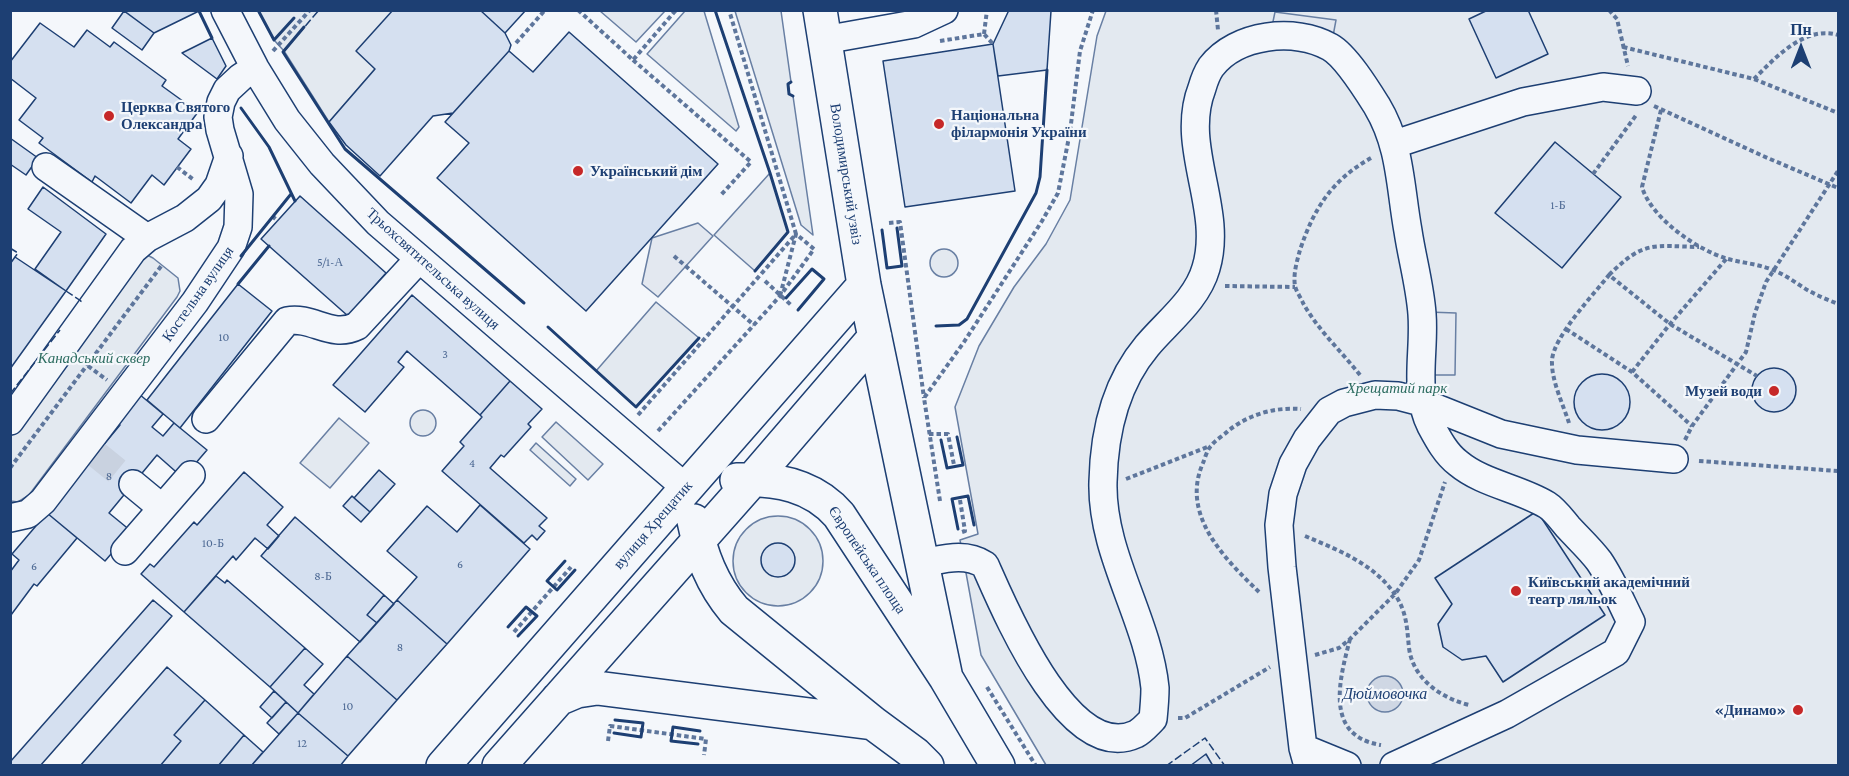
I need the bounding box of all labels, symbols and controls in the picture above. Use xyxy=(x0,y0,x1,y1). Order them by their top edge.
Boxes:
north arrow xyxy=(1771,18,1831,78)
text: Пн xyxy=(1790,21,1812,38)
place label: Церква Святого Олександра xyxy=(121,98,230,133)
street label: Володимирський узвіз xyxy=(826,102,866,246)
place label: Національна філармонія України xyxy=(951,106,1087,141)
marker: Церква Святого Олександра xyxy=(102,109,116,123)
marker: Національна філармонія України xyxy=(932,117,946,131)
place label: Український дім xyxy=(590,162,702,180)
marker: Український дім xyxy=(571,164,585,178)
house number: 1-Б xyxy=(1550,198,1566,212)
street label: Трьохсвятительська вулиця xyxy=(362,204,504,334)
street label: Костельна вулиця xyxy=(158,243,238,345)
house number: 5/1-А xyxy=(317,255,343,269)
house number: 10 xyxy=(219,330,229,344)
house number: 3 xyxy=(442,347,448,361)
park label: Канадський сквер xyxy=(38,349,150,367)
park label: Хрещатий парк xyxy=(1347,379,1447,397)
place label: Музей води xyxy=(1685,382,1762,400)
marker: Музей води xyxy=(1767,384,1781,398)
house number: 4 xyxy=(469,456,475,470)
house number: 8 xyxy=(106,469,112,483)
street label: вулиця Хрещатик xyxy=(610,477,696,573)
street label: Європейська площа xyxy=(824,503,910,617)
house number: 10-Б xyxy=(202,536,224,550)
house number: 6 xyxy=(457,557,463,571)
house number: 6 xyxy=(31,559,37,573)
house number: 8-Б xyxy=(314,569,332,583)
place label: Київський академічний театр ляльок xyxy=(1528,573,1690,608)
marker: Київський академічний театр ляльок xyxy=(1509,584,1523,598)
house number: 8 xyxy=(397,640,403,654)
water label: Дюймовочка xyxy=(1343,684,1427,704)
house number: 10 xyxy=(343,699,353,713)
place label: «Динамо» xyxy=(1715,701,1786,719)
marker: «Динамо» xyxy=(1791,703,1805,717)
house number: 12 xyxy=(297,736,307,750)

